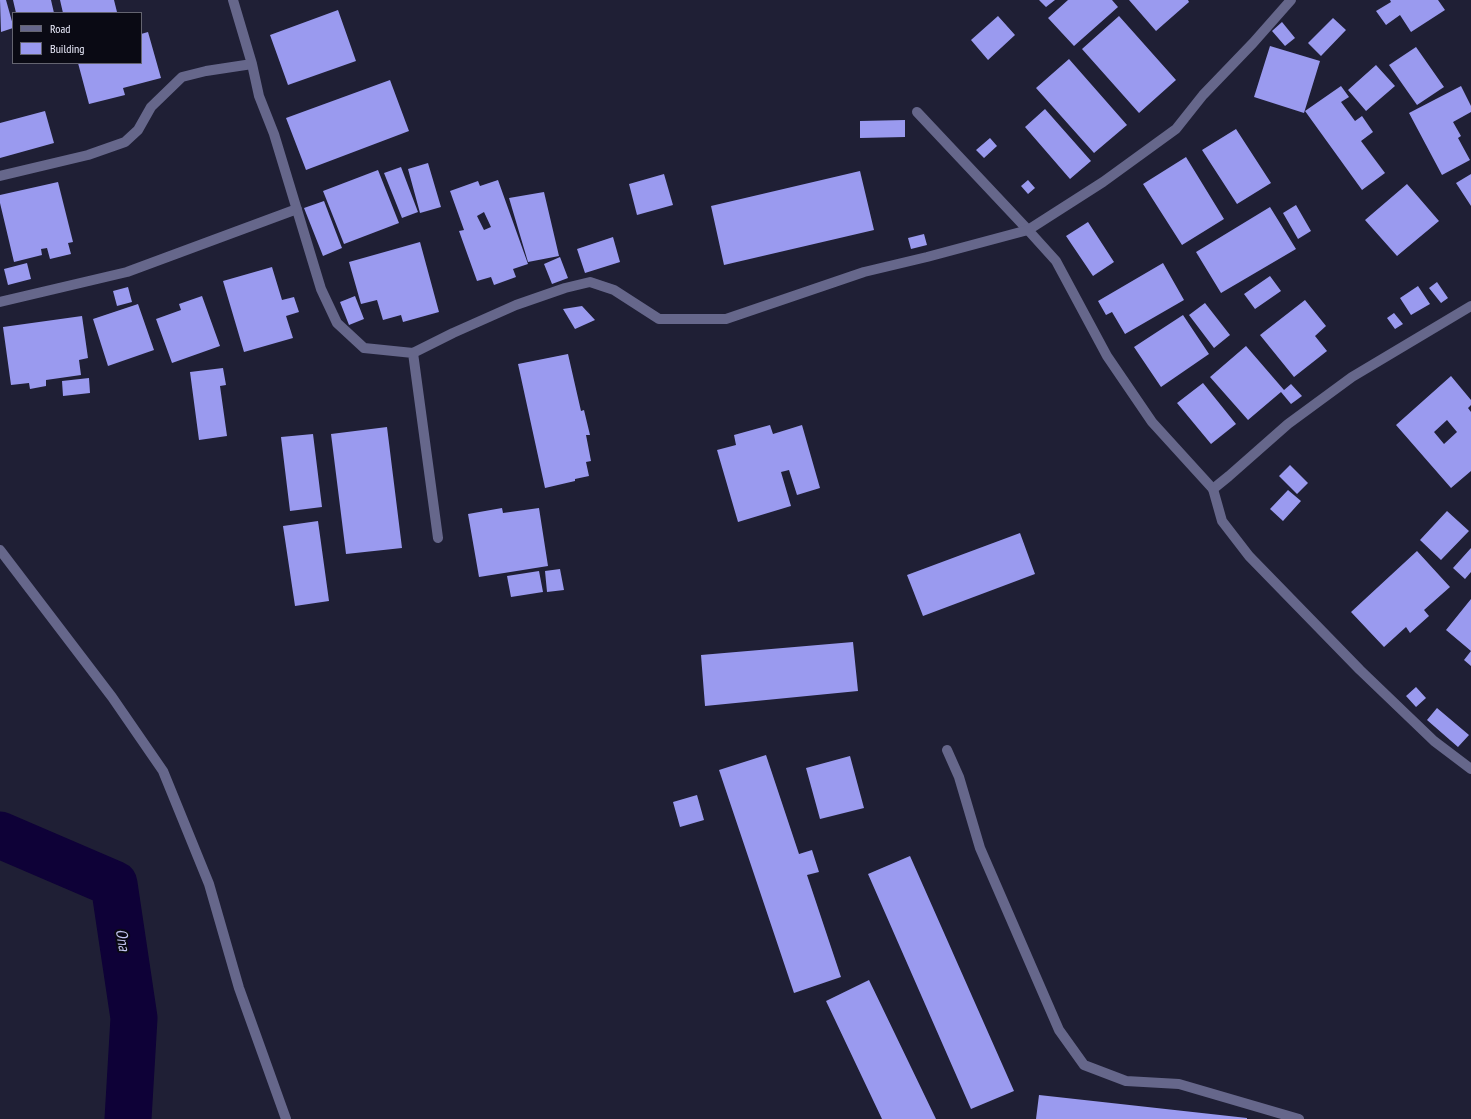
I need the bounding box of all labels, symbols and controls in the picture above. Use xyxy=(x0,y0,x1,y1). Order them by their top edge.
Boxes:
legend xyxy=(12,12,142,64)
text: Road xyxy=(50,21,70,36)
text: Building xyxy=(50,41,85,56)
water label: Ona xyxy=(111,928,133,952)

